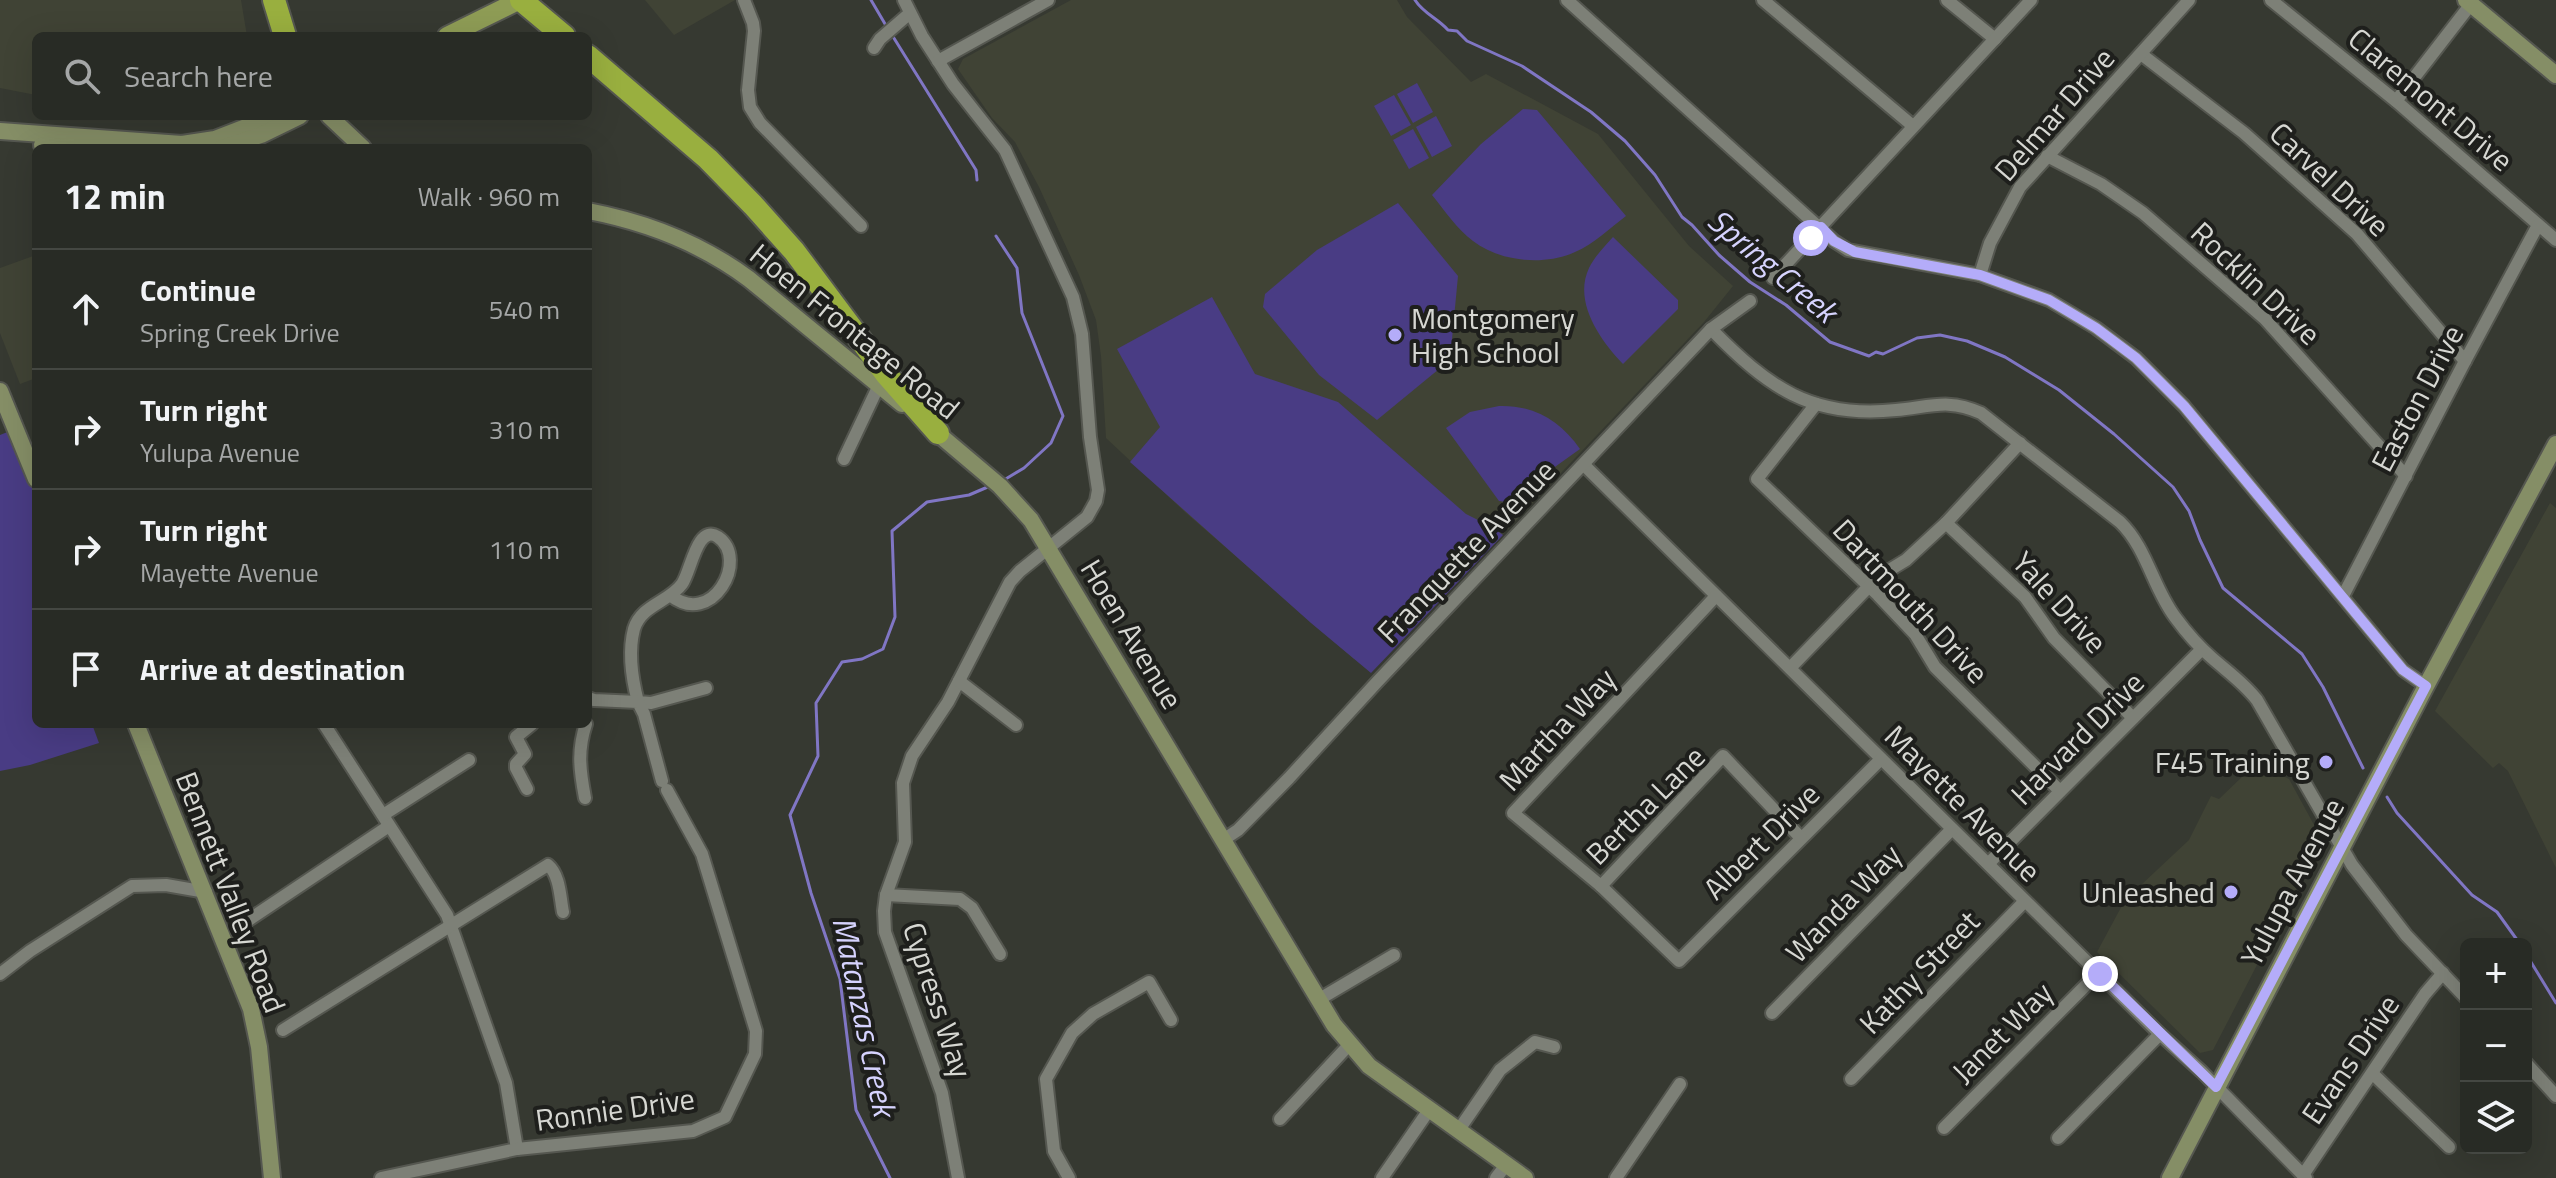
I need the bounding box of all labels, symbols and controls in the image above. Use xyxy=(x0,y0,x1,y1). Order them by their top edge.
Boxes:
street label: Claremont Drive xyxy=(2338,16,2524,182)
search box xyxy=(32,32,592,120)
street label: Delmar Drive xyxy=(1983,37,2125,191)
text: Search here xyxy=(124,53,273,99)
icon: search xyxy=(60,54,104,98)
street label: Carvel Drive xyxy=(2259,111,2401,247)
text: 12 min xyxy=(64,170,166,222)
text: Walk · 960 m xyxy=(418,177,560,216)
water label: Spring Creek xyxy=(1698,196,1851,336)
street label: Rocklin Drive xyxy=(2181,210,2331,356)
route start xyxy=(1793,220,1829,256)
street label: Hoen Frontage Road xyxy=(740,232,970,430)
text: Continue xyxy=(140,267,256,313)
icon: ahead xyxy=(64,287,108,331)
text: 540 m xyxy=(489,290,560,329)
place label: Montgomery High School xyxy=(1411,295,1575,375)
text: Spring Creek Drive xyxy=(140,313,340,352)
street label: Easton Drive xyxy=(2359,316,2475,480)
marker: Montgomery High School xyxy=(1386,326,1404,344)
text: Turn right xyxy=(140,387,268,433)
icon: right xyxy=(64,407,108,451)
text: 310 m xyxy=(489,410,560,449)
text: Yulupa Avenue xyxy=(140,433,300,472)
street label: Franquette Avenue xyxy=(1366,449,1566,653)
text: Turn right xyxy=(140,507,268,553)
street label: Dartmouth Drive xyxy=(1822,508,2000,694)
icon: right xyxy=(64,527,108,571)
text: 110 m xyxy=(489,530,560,569)
street label: Yale Drive xyxy=(2002,541,2118,663)
street label: Hoen Avenue xyxy=(1069,550,1195,718)
text: Mayette Avenue xyxy=(140,553,319,592)
text: Arrive at destination xyxy=(140,646,405,692)
icon: arrive xyxy=(64,647,108,691)
street label: Martha Way xyxy=(1488,657,1626,801)
street label: Harvard Drive xyxy=(2000,661,2154,815)
street label: Mayette Avenue xyxy=(1874,714,2052,892)
street label: Bertha Lane xyxy=(1575,735,1715,875)
place label: F45 Training xyxy=(2155,739,2310,785)
marker: F45 Training xyxy=(2317,753,2335,771)
street label: Bennett Valley Road xyxy=(164,765,298,1019)
street label: Albert Drive xyxy=(1692,772,1830,910)
street label: Yulupa Avenue xyxy=(2228,790,2356,974)
street label: Wanda Way xyxy=(1774,833,1912,973)
place label: Unleashed xyxy=(2081,869,2215,915)
marker: Unleashed xyxy=(2222,883,2240,901)
street label: Kathy Street xyxy=(1848,899,1990,1044)
water label: Matanzas Creek xyxy=(820,912,910,1124)
street label: Cypress Way xyxy=(891,916,985,1084)
map controls xyxy=(2460,938,2532,1154)
button: + xyxy=(2460,938,2532,1010)
route end xyxy=(2082,956,2118,992)
street label: Janet Way xyxy=(1941,971,2063,1093)
street label: Evans Drive xyxy=(2290,985,2410,1133)
button: − xyxy=(2460,1010,2532,1082)
street label: Ronnie Drive xyxy=(532,1075,698,1143)
button: layers xyxy=(2460,1082,2532,1154)

